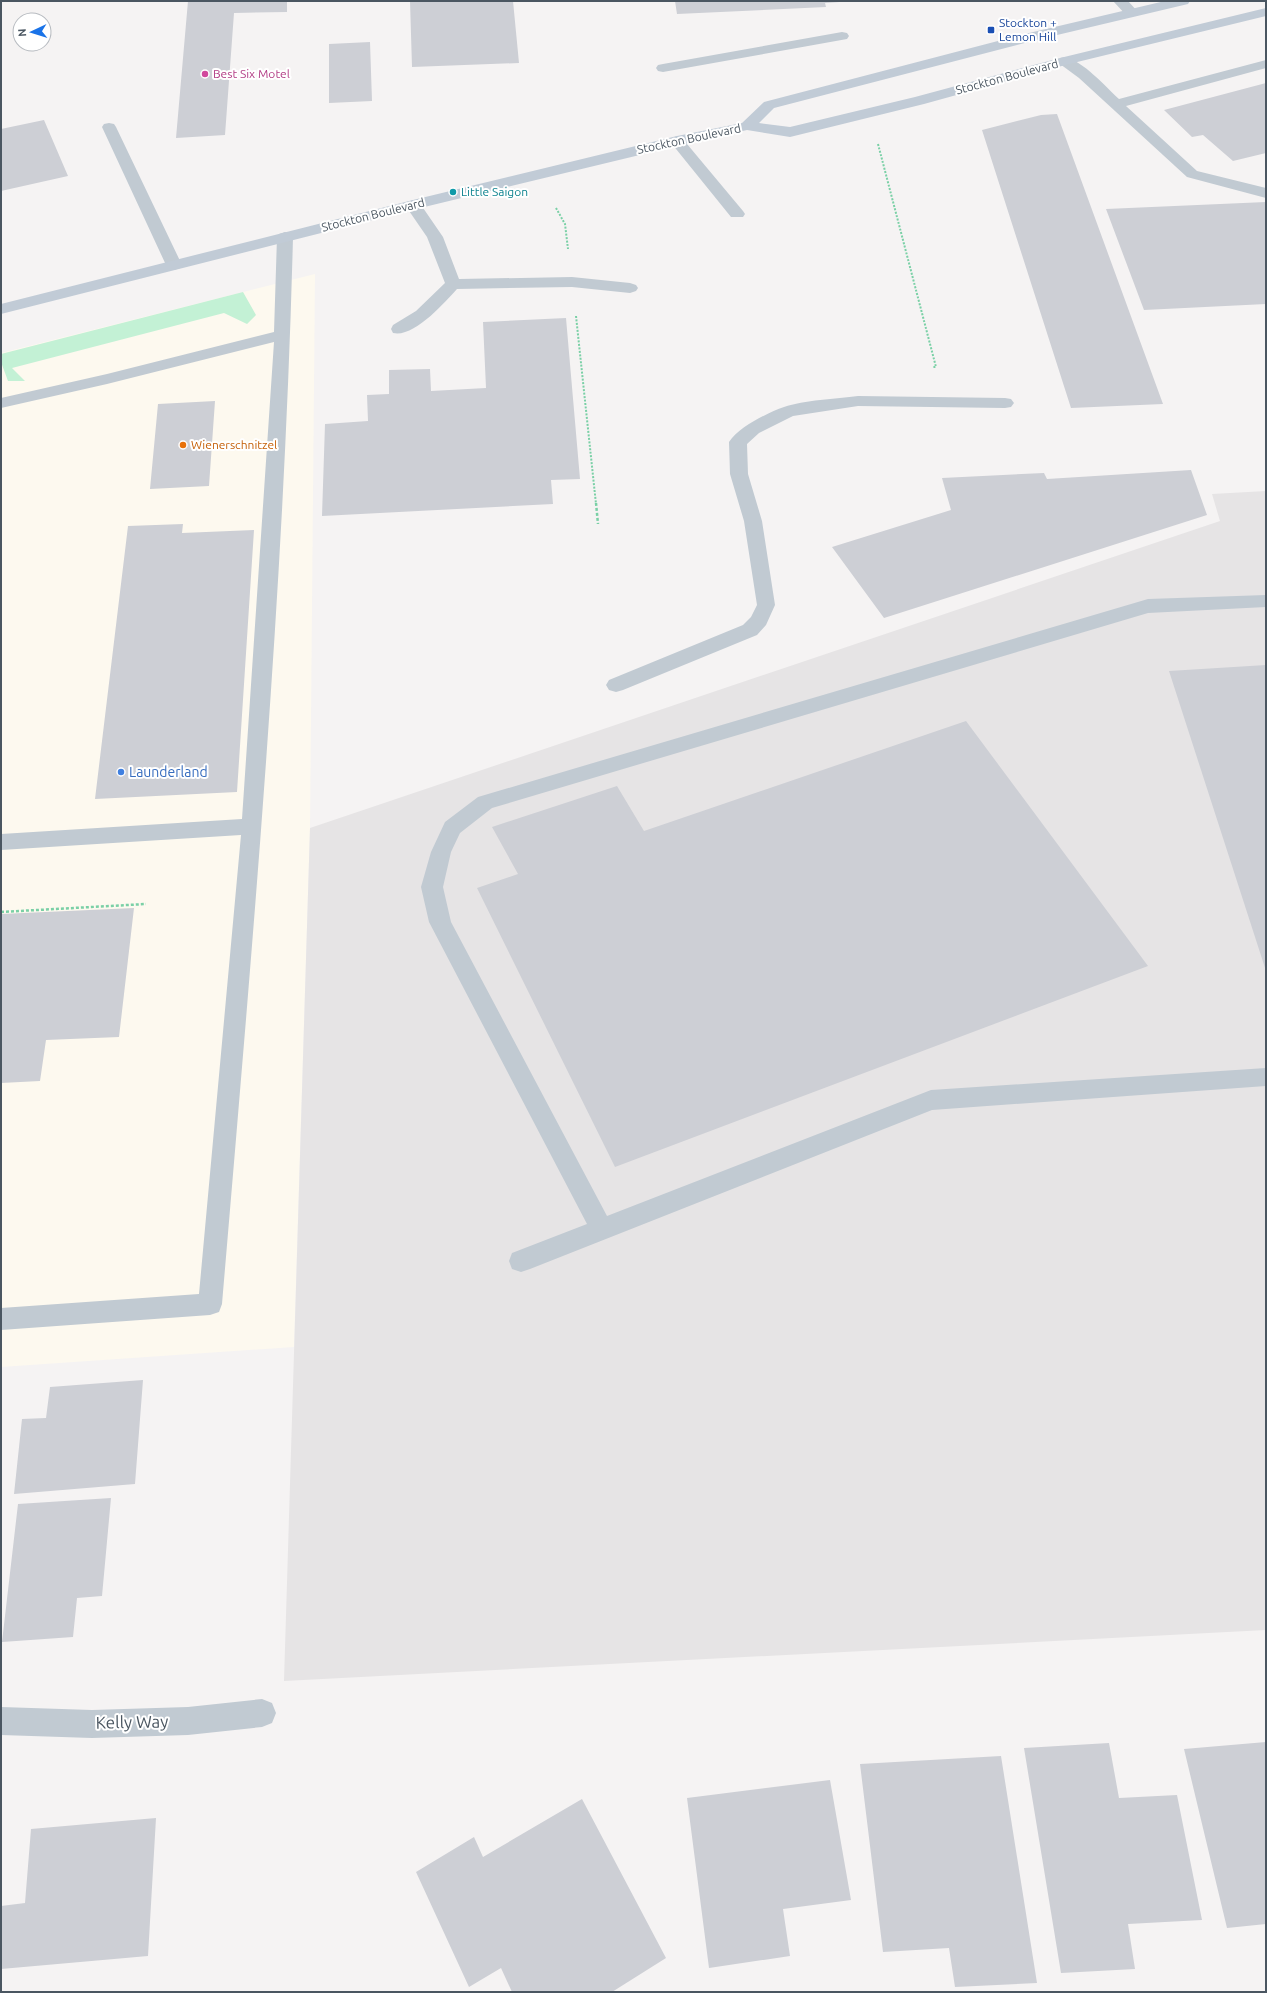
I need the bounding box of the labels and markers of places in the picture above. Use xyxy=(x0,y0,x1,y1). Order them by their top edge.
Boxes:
place label: Stockton + Lemon Hill xyxy=(999,16,1057,43)
marker: Stockton + Lemon Hill xyxy=(986,25,996,35)
place label: Best Six Motel xyxy=(213,67,290,80)
marker: Best Six Motel xyxy=(200,69,210,79)
place label: Little Saigon xyxy=(461,185,528,198)
marker: Little Saigon xyxy=(448,187,458,197)
place label: Wienerschnitzel xyxy=(191,438,277,451)
marker: Wienerschnitzel xyxy=(178,440,188,450)
place label: Launderland xyxy=(129,764,208,780)
marker: Launderland xyxy=(116,767,126,777)

